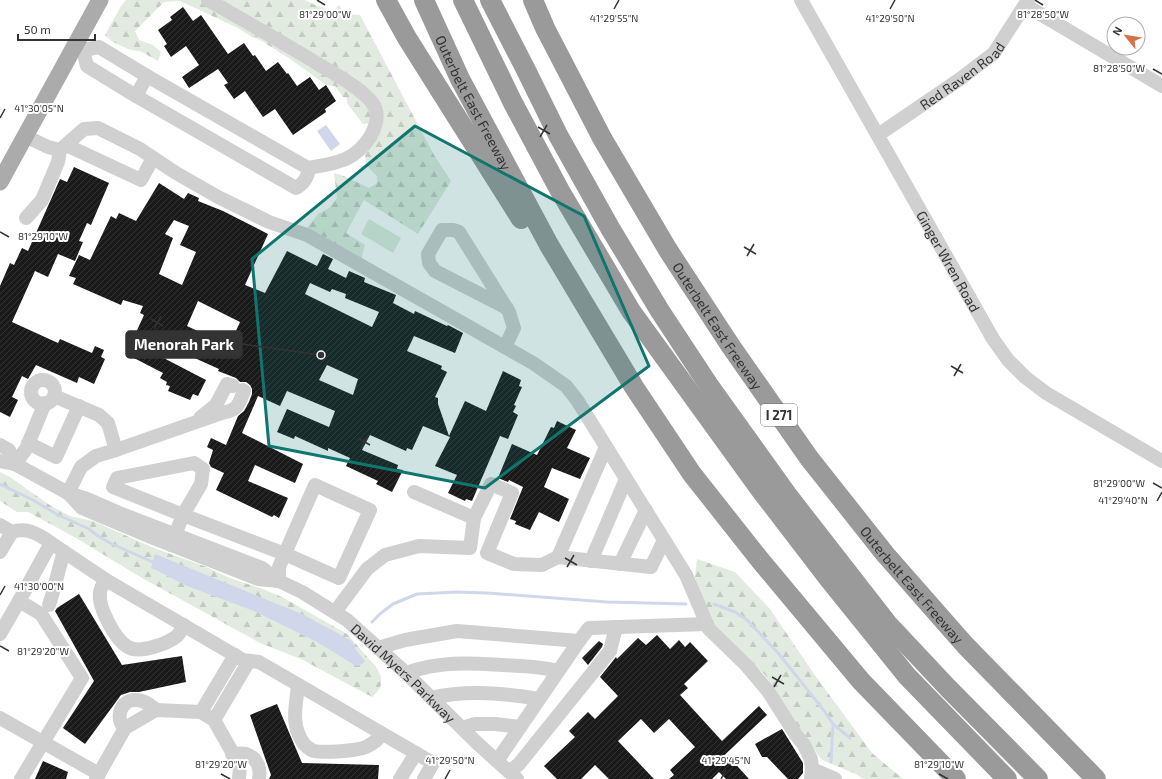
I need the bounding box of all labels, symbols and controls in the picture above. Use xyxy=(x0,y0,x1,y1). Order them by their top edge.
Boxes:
text: 81°29'00"W xyxy=(299,8,352,20)
text: 81°28'50"W xyxy=(1017,8,1069,20)
text: 41°29'55"N xyxy=(590,12,638,24)
text: 41°29'50"N xyxy=(865,12,915,24)
scale bar xyxy=(18,16,95,42)
north arrow xyxy=(1106,16,1146,56)
text: 50 m xyxy=(24,22,51,36)
text: N xyxy=(1109,24,1125,37)
street label: Outerbelt East Freeway xyxy=(433,32,516,173)
street label: Red Raven Road xyxy=(916,38,1008,113)
text: 81°28'50"W xyxy=(1093,62,1145,74)
text: 41°30'05"N xyxy=(14,102,64,114)
street label: Ginger Wren Road xyxy=(913,207,984,315)
text: 81°29'10"W xyxy=(18,230,69,242)
street label: Outerbelt East Freeway xyxy=(670,259,767,393)
callout: Menorah Park xyxy=(126,331,242,358)
text: Menorah Park xyxy=(134,335,234,353)
road number: I 271 xyxy=(761,404,797,426)
text: 81°29'00"W xyxy=(1093,477,1146,489)
text: 41°29'40"N xyxy=(1098,494,1148,506)
street label: Outerbelt East Freeway xyxy=(857,522,968,647)
text: 41°30'00"N xyxy=(14,580,64,592)
street label: David Myers Parkway xyxy=(348,619,460,726)
text: 81°29'20"W xyxy=(17,645,69,657)
text: 41°29'50"N xyxy=(425,754,475,766)
text: 41°29'45"N xyxy=(701,754,751,766)
text: 81°29'20"W xyxy=(195,758,247,770)
text: 81°29'10"W xyxy=(914,758,965,770)

